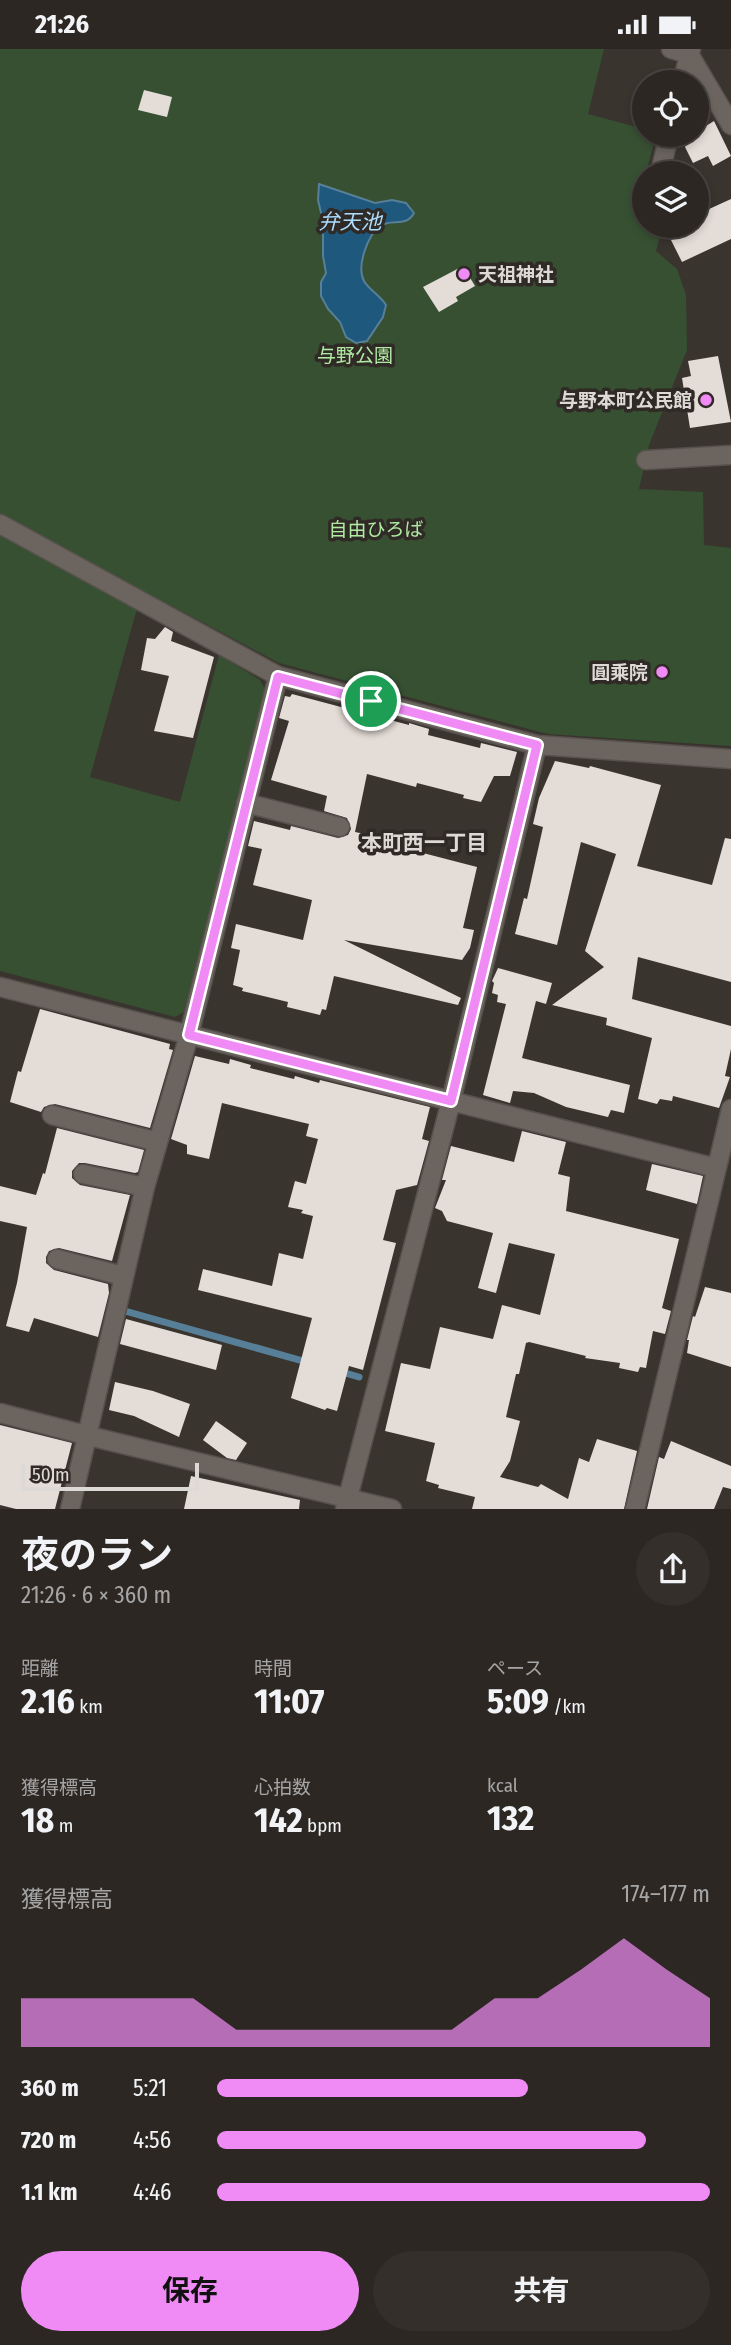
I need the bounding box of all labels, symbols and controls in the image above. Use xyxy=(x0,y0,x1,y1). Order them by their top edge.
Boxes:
text: 21:26 xyxy=(35,9,89,40)
map controls xyxy=(632,70,709,238)
button: locate xyxy=(632,70,709,147)
button: layers xyxy=(632,161,709,238)
water label: 弁天池 xyxy=(319,209,383,235)
place label: 天祖神社 xyxy=(478,263,554,286)
marker: 天祖神社 xyxy=(456,266,472,282)
park label: 与野公園 xyxy=(317,344,393,367)
place label: 与野本町公民館 xyxy=(559,389,692,412)
marker: 与野本町公民館 xyxy=(698,392,714,408)
park label: 自由ひろば xyxy=(328,518,424,541)
place label: 圓乘院 xyxy=(591,661,648,684)
marker: 圓乘院 xyxy=(654,664,670,680)
pin xyxy=(341,671,401,731)
icon: arrive xyxy=(352,682,390,720)
district label: 本町西一丁目 xyxy=(361,830,487,856)
scale bar xyxy=(21,1459,200,1491)
text: 50 m xyxy=(32,1463,70,1486)
text: 夜のラン xyxy=(21,1532,173,1578)
button: share xyxy=(636,1532,710,1606)
text: 21:26 · 6 × 360 m xyxy=(21,1581,171,1609)
text: 距離 xyxy=(21,1657,59,1680)
text: 時間 xyxy=(254,1657,292,1680)
text: ペース xyxy=(487,1657,543,1680)
text: 2.16 xyxy=(21,1680,75,1722)
text: 11:07 xyxy=(254,1680,324,1722)
text: 5:09 xyxy=(487,1680,549,1722)
text: km xyxy=(75,1695,103,1718)
text: /km xyxy=(549,1695,586,1718)
text: kcal xyxy=(487,1774,518,1797)
text: 獲得標高 xyxy=(21,1776,97,1799)
text: 心拍数 xyxy=(254,1776,311,1799)
text: 132 xyxy=(487,1797,534,1839)
text: 18 xyxy=(21,1799,54,1841)
text: 142 xyxy=(254,1799,303,1841)
text: m xyxy=(54,1814,73,1837)
text: bpm xyxy=(303,1814,342,1837)
text: 174–177 m xyxy=(621,1880,710,1908)
text: 獲得標高 xyxy=(21,1885,113,1913)
text: 360 m xyxy=(21,2074,79,2102)
text: 5:21 xyxy=(133,2074,167,2102)
text: 720 m xyxy=(21,2126,76,2154)
text: 4:56 xyxy=(133,2126,171,2154)
text: 1.1 km xyxy=(21,2178,77,2206)
text: 4:46 xyxy=(133,2178,171,2206)
button: 保存 xyxy=(21,2251,359,2331)
button: 共有 xyxy=(373,2251,710,2331)

